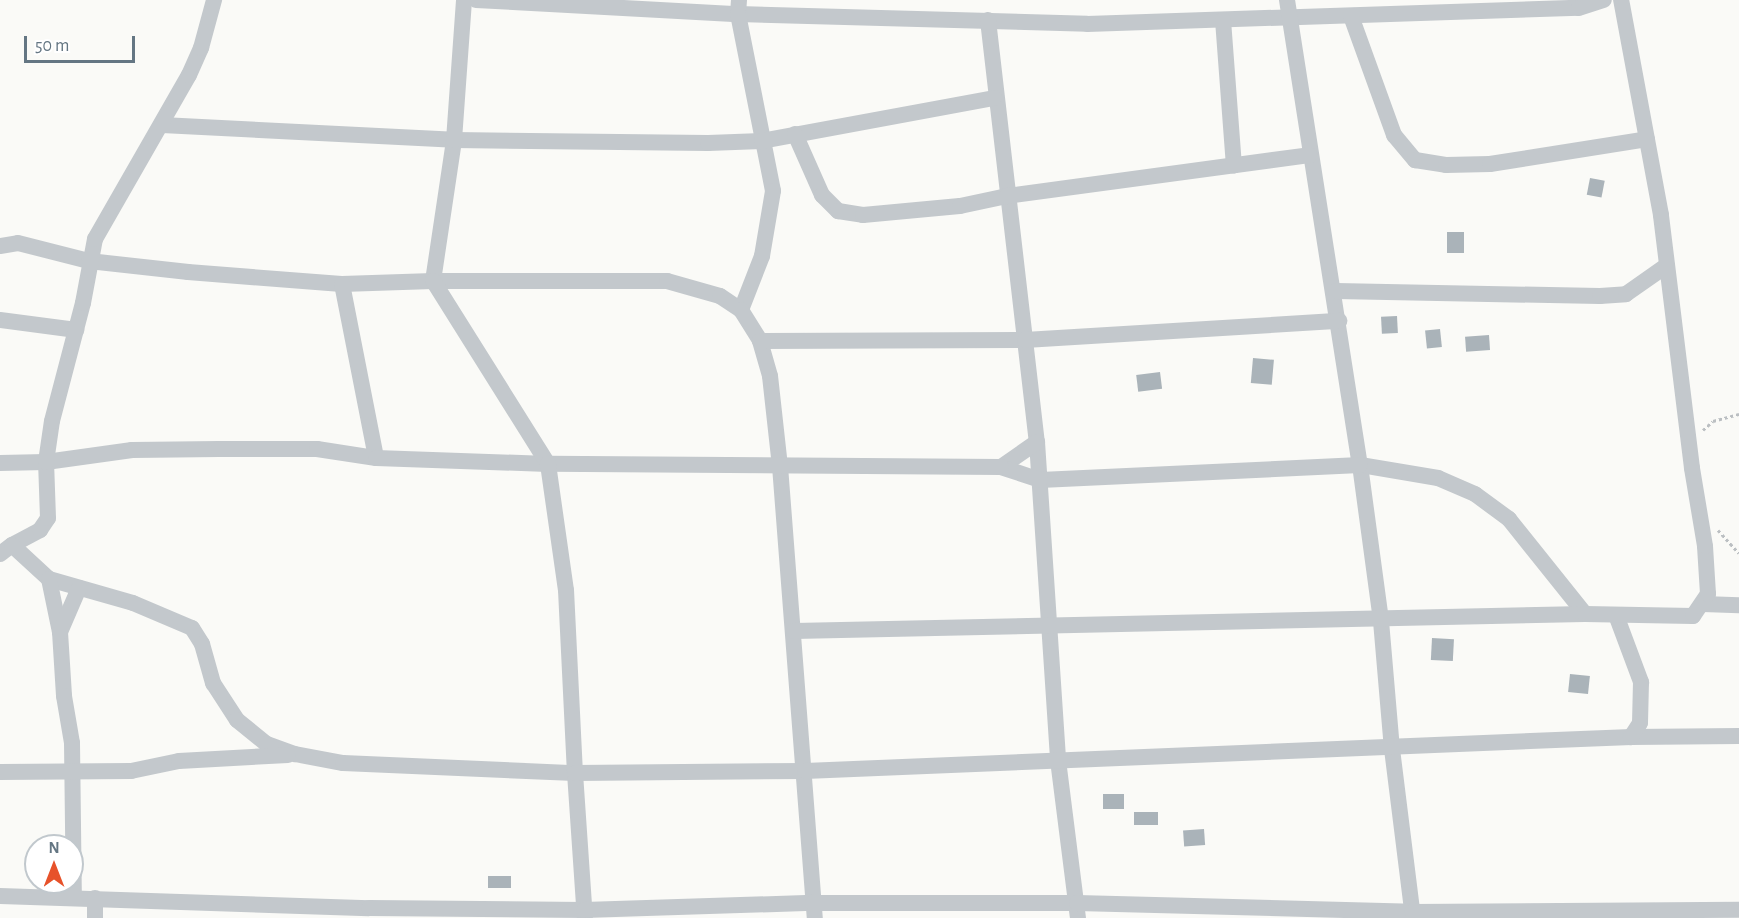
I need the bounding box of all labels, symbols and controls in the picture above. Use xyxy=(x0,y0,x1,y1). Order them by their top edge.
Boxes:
scale bar xyxy=(27,24,138,62)
text: 50 m xyxy=(35,37,69,55)
north arrow xyxy=(24,834,84,894)
text: N xyxy=(48,840,60,856)

